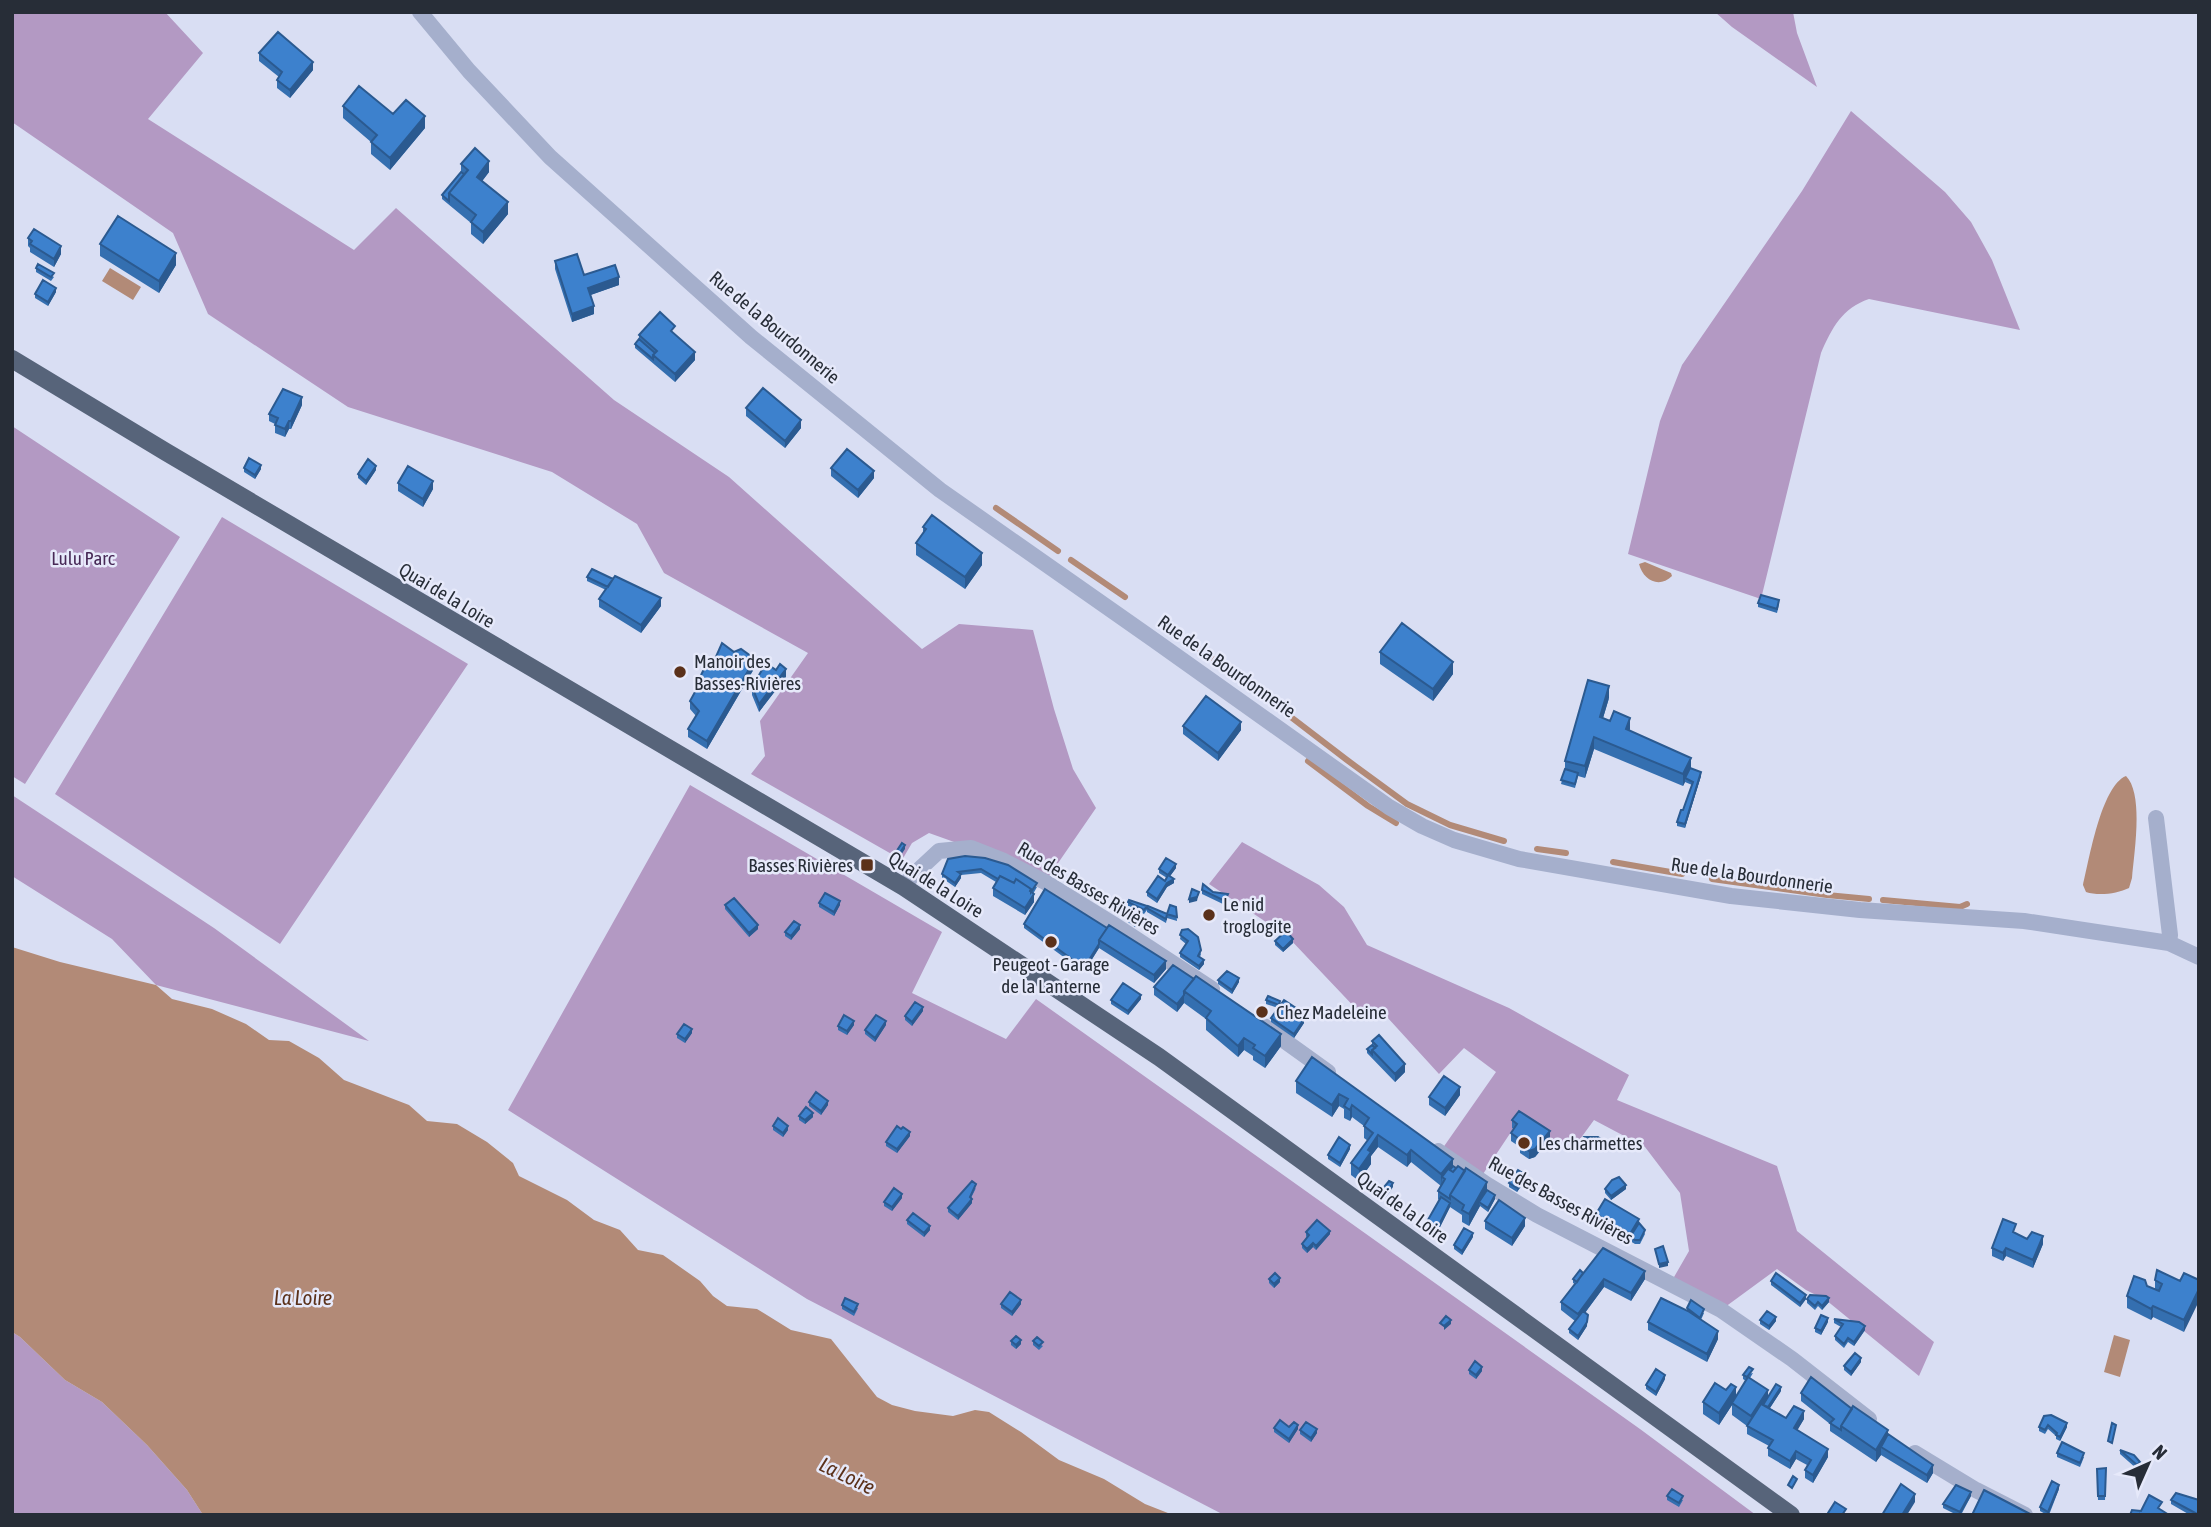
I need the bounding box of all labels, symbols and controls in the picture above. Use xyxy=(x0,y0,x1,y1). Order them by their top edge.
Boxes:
street label: Rue de la Bourdonnerie xyxy=(706,266,844,388)
park label: Lulu Parc xyxy=(51,547,116,569)
street label: Quai de la Loire xyxy=(395,558,499,632)
street label: Rue de la Bourdonnerie xyxy=(1154,610,1300,722)
place label: Manoir des Basses-Rivières xyxy=(694,650,801,694)
marker: Manoir des Basses-Rivières xyxy=(672,664,688,680)
street label: Rue des Basses Rivières xyxy=(1014,837,1164,939)
street label: Quai de la Loire xyxy=(885,846,987,922)
street label: Rue de la Bourdonnerie xyxy=(1670,853,1834,897)
place label: Basses Rivières xyxy=(748,854,853,876)
marker: Basses Rivières xyxy=(859,857,875,873)
place label: Le nid troglogite xyxy=(1223,893,1291,937)
marker: Le nid troglogite xyxy=(1201,907,1217,923)
marker: Peugeot - Garage de la Lanterne xyxy=(1043,934,1059,950)
place label: Peugeot - Garage de la Lanterne xyxy=(993,953,1109,997)
place label: Chez Madeleine xyxy=(1276,1001,1387,1023)
marker: Chez Madeleine xyxy=(1254,1004,1270,1020)
place label: Les charmettes xyxy=(1538,1132,1643,1154)
marker: Les charmettes xyxy=(1516,1135,1532,1151)
street label: Rue des Basses Rivières xyxy=(1485,1151,1637,1249)
street label: Quai de la Loire xyxy=(1353,1166,1453,1248)
water label: La Loire xyxy=(274,1285,332,1309)
north arrow xyxy=(2113,1429,2183,1499)
text: N xyxy=(2148,1440,2172,1464)
water label: La Loire xyxy=(816,1451,879,1499)

